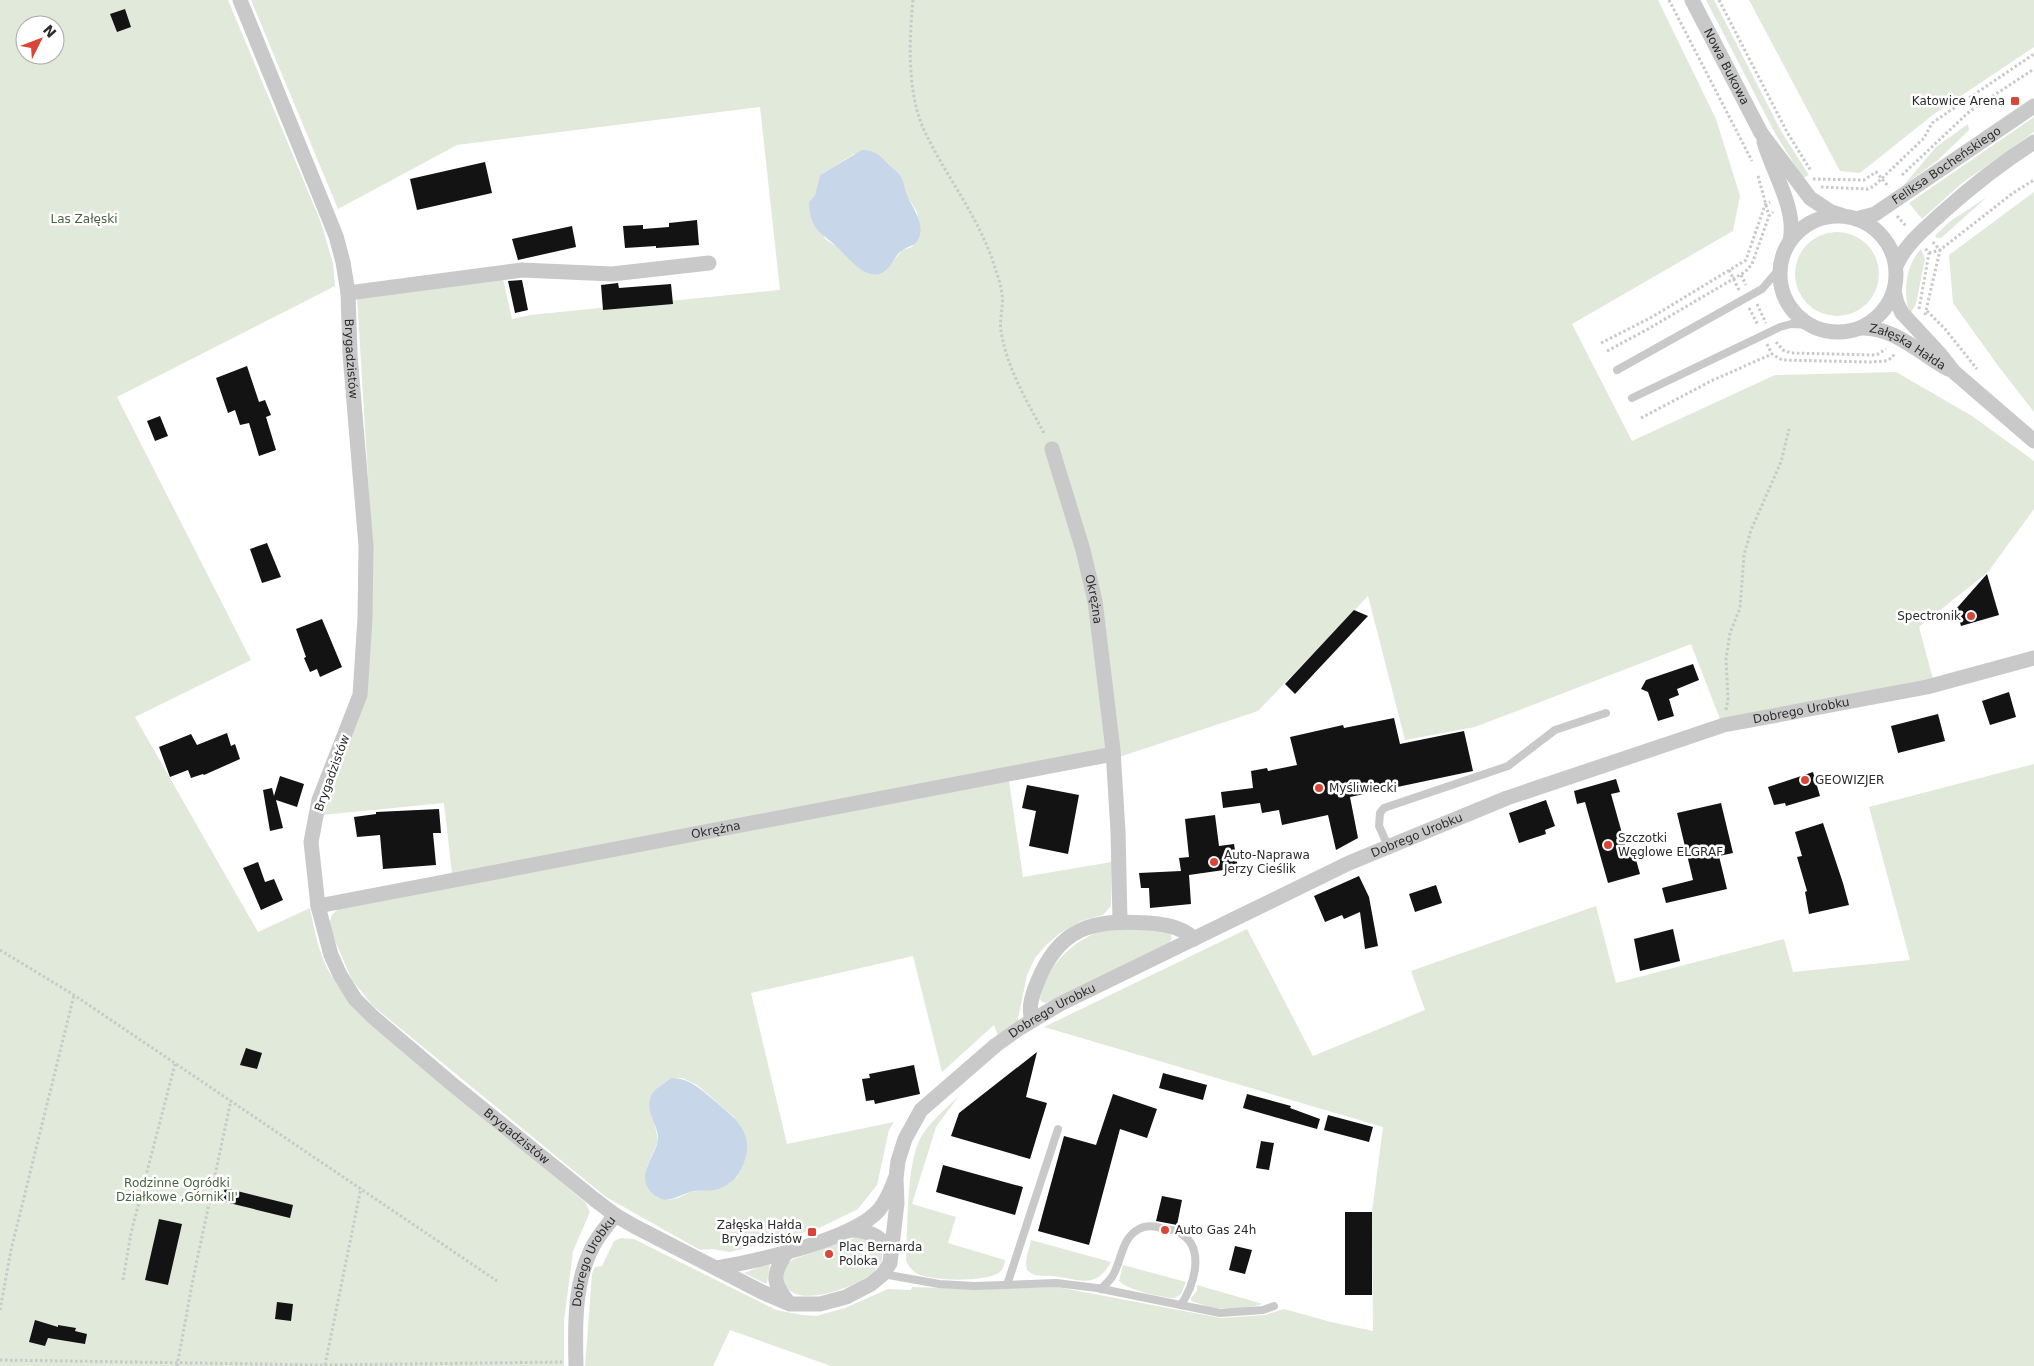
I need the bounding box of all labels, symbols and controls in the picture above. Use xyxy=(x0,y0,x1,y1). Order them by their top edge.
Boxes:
north arrow xyxy=(15,15,65,65)
text: N xyxy=(40,22,60,41)
street label: Nowa Bukowa xyxy=(1701,26,1752,107)
place label: Katowice Arena xyxy=(1912,94,2005,108)
marker: Katowice Arena xyxy=(2009,95,2021,107)
street label: Feliksa Bocheńskiego xyxy=(1889,124,2003,207)
park label: Las Załęski xyxy=(50,212,118,226)
street label: Brygadzistów xyxy=(342,318,361,400)
street label: Załęska Hałda xyxy=(1868,321,1948,373)
street label: Okrężna xyxy=(1082,573,1105,625)
place label: Spectronik xyxy=(1897,609,1961,623)
marker: Spectronik xyxy=(1965,610,1977,622)
street label: Dobrego Urobku xyxy=(1752,695,1850,726)
street label: Brygadzistów xyxy=(312,733,352,813)
place label: GEOWIZJER xyxy=(1815,773,1884,787)
marker: GEOWIZJER xyxy=(1799,774,1811,786)
place label: Myśliwiecki xyxy=(1329,781,1397,795)
marker: Myśliwiecki xyxy=(1313,782,1325,794)
street label: Dobrego Urobku xyxy=(1369,810,1465,860)
street label: Okrężna xyxy=(690,818,742,842)
place label: Szczotki Węglowe ELGRAF xyxy=(1618,831,1723,859)
marker: Szczotki Węglowe ELGRAF xyxy=(1602,839,1614,851)
place label: Auto-Naprawa Jerzy Cieślik xyxy=(1223,848,1310,876)
marker: Auto-Naprawa Jerzy Cieślik xyxy=(1208,856,1220,868)
street label: Dobrego Urobku xyxy=(1006,981,1098,1041)
street label: Brygadzistów xyxy=(481,1106,553,1167)
park label: Rodzinne Ogródki Działkowe ,Górnik II' xyxy=(116,1176,238,1204)
street label: Dobrego Urobku xyxy=(570,1214,618,1308)
place label: Załęska Hałda Brygadzistów xyxy=(717,1218,802,1246)
place label: Auto Gas 24h xyxy=(1175,1223,1256,1237)
marker: Auto Gas 24h xyxy=(1159,1224,1171,1236)
marker: Załęska Hałda Brygadzistów xyxy=(806,1226,818,1238)
place label: Plac Bernarda Poloka xyxy=(839,1240,922,1268)
marker: Plac Bernarda Poloka xyxy=(823,1248,835,1260)

